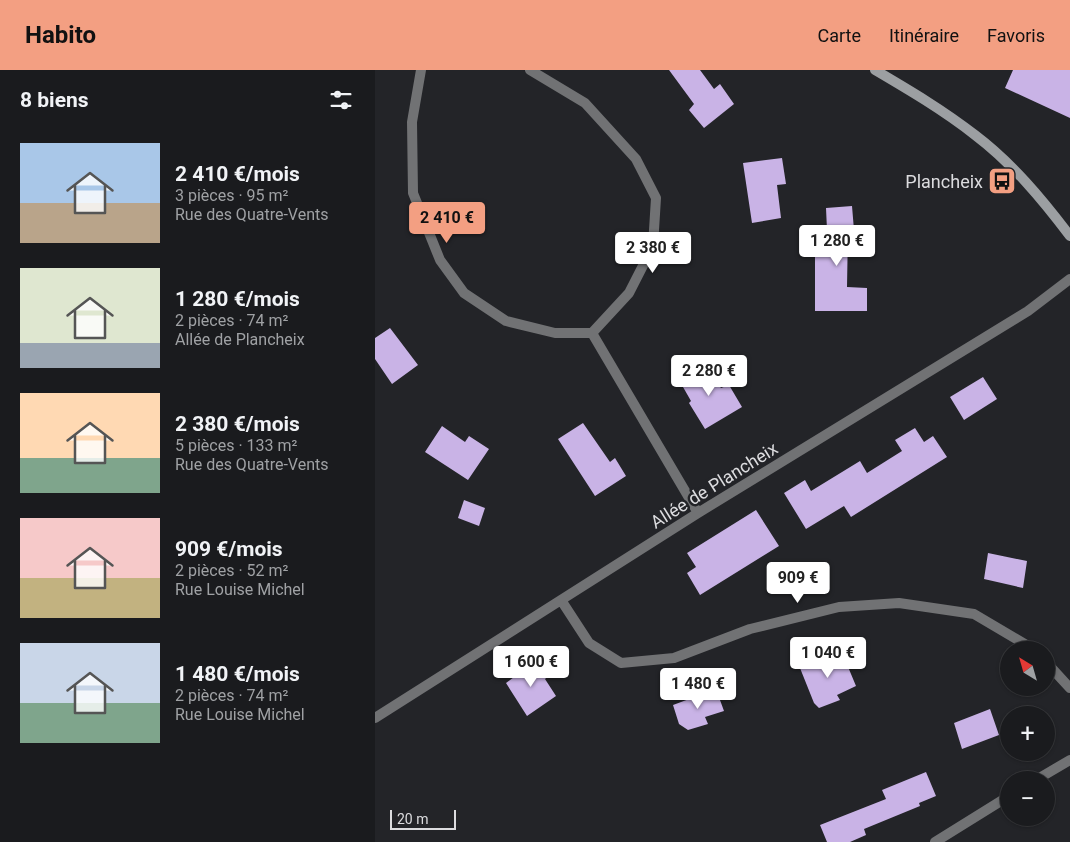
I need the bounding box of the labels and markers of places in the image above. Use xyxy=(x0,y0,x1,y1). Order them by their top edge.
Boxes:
bus stop icon: Plancheix xyxy=(987,166,1017,196)
place label: Plancheix xyxy=(905,171,983,192)
pin: 2 410 € xyxy=(401,202,493,244)
pin: 1 280 € xyxy=(791,224,883,267)
pin: 2 380 € xyxy=(607,232,699,274)
pin: 2 280 € xyxy=(663,354,755,397)
pin: 909 € xyxy=(763,562,833,604)
pin: 1 040 € xyxy=(782,636,874,679)
pin: 1 600 € xyxy=(485,646,577,688)
pin: 1 480 € xyxy=(652,668,744,710)

